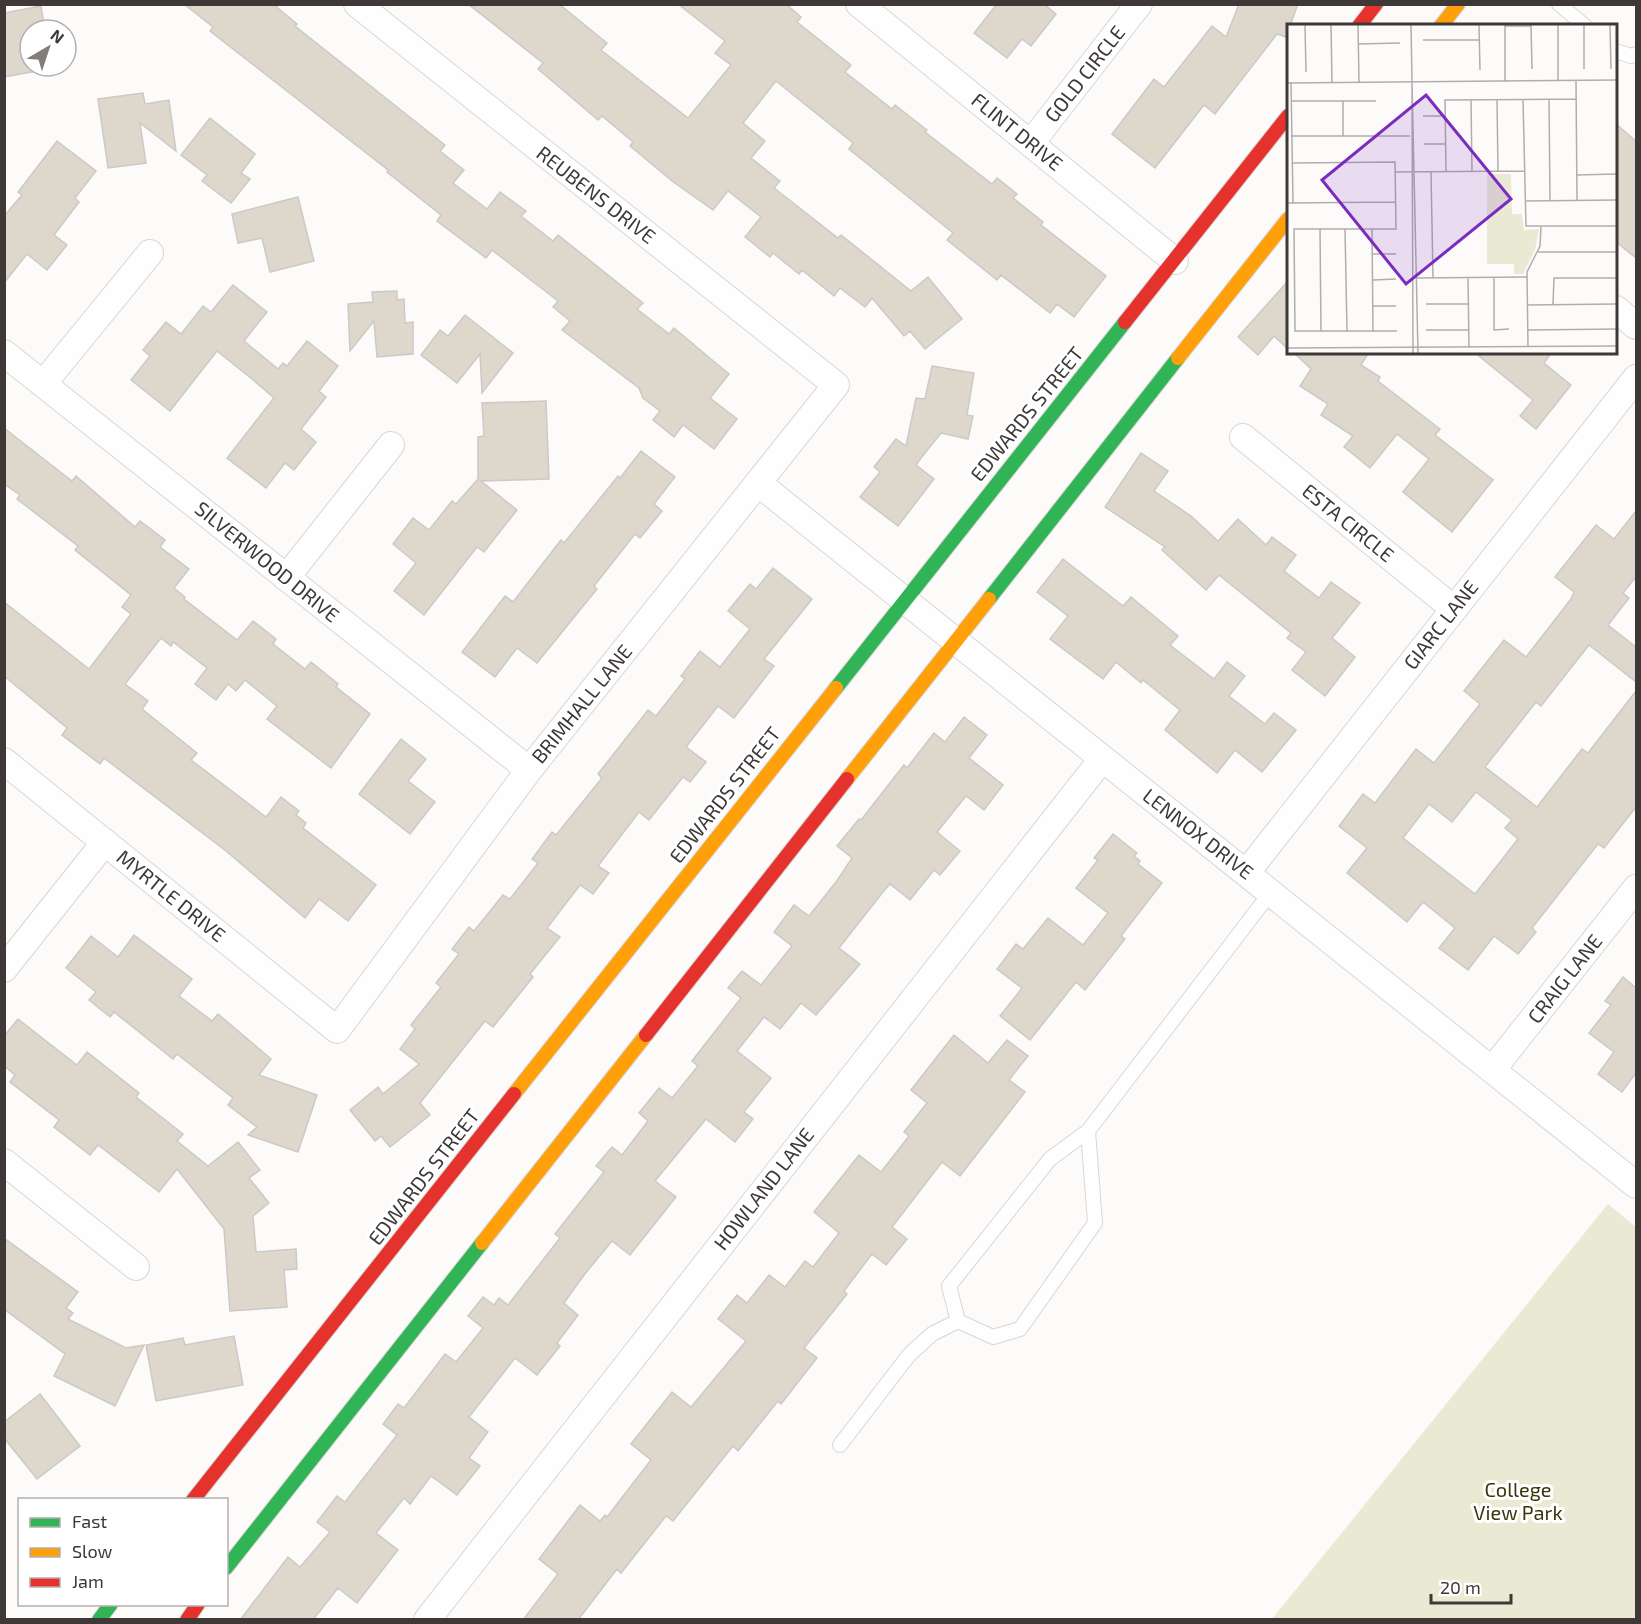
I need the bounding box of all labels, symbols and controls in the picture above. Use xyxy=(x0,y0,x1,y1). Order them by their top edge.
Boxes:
north arrow xyxy=(18,18,78,78)
street label: GOLD CIRCLE xyxy=(1039,20,1129,126)
inset map xyxy=(1287,24,1617,354)
text: N xyxy=(47,25,68,47)
street label: FLINT DRIVE xyxy=(967,87,1068,175)
street label: REUBENS DRIVE xyxy=(532,140,661,248)
street label: EDWARDS STREET xyxy=(965,341,1088,485)
street label: ESTA CIRCLE xyxy=(1298,478,1399,567)
street label: SILVERWOOD DRIVE xyxy=(191,496,345,627)
street label: GIARC LANE xyxy=(1398,575,1482,674)
street label: BRIMHALL LANE xyxy=(526,639,636,768)
street label: EDWARDS STREET xyxy=(664,721,785,867)
street label: LENNOX DRIVE xyxy=(1139,783,1259,884)
street label: MYRTLE DRIVE xyxy=(112,844,231,946)
street label: CRAIG LANE xyxy=(1522,929,1606,1028)
street label: EDWARDS STREET xyxy=(363,1103,484,1249)
street label: HOWLAND LANE xyxy=(708,1123,818,1254)
park label: College View Park xyxy=(1473,1477,1563,1524)
legend xyxy=(18,1498,228,1606)
text: Fast xyxy=(72,1510,107,1532)
text: Slow xyxy=(72,1540,113,1562)
scale bar xyxy=(1431,1567,1510,1605)
text: Jam xyxy=(72,1570,104,1592)
text: 20 m xyxy=(1440,1576,1481,1598)

